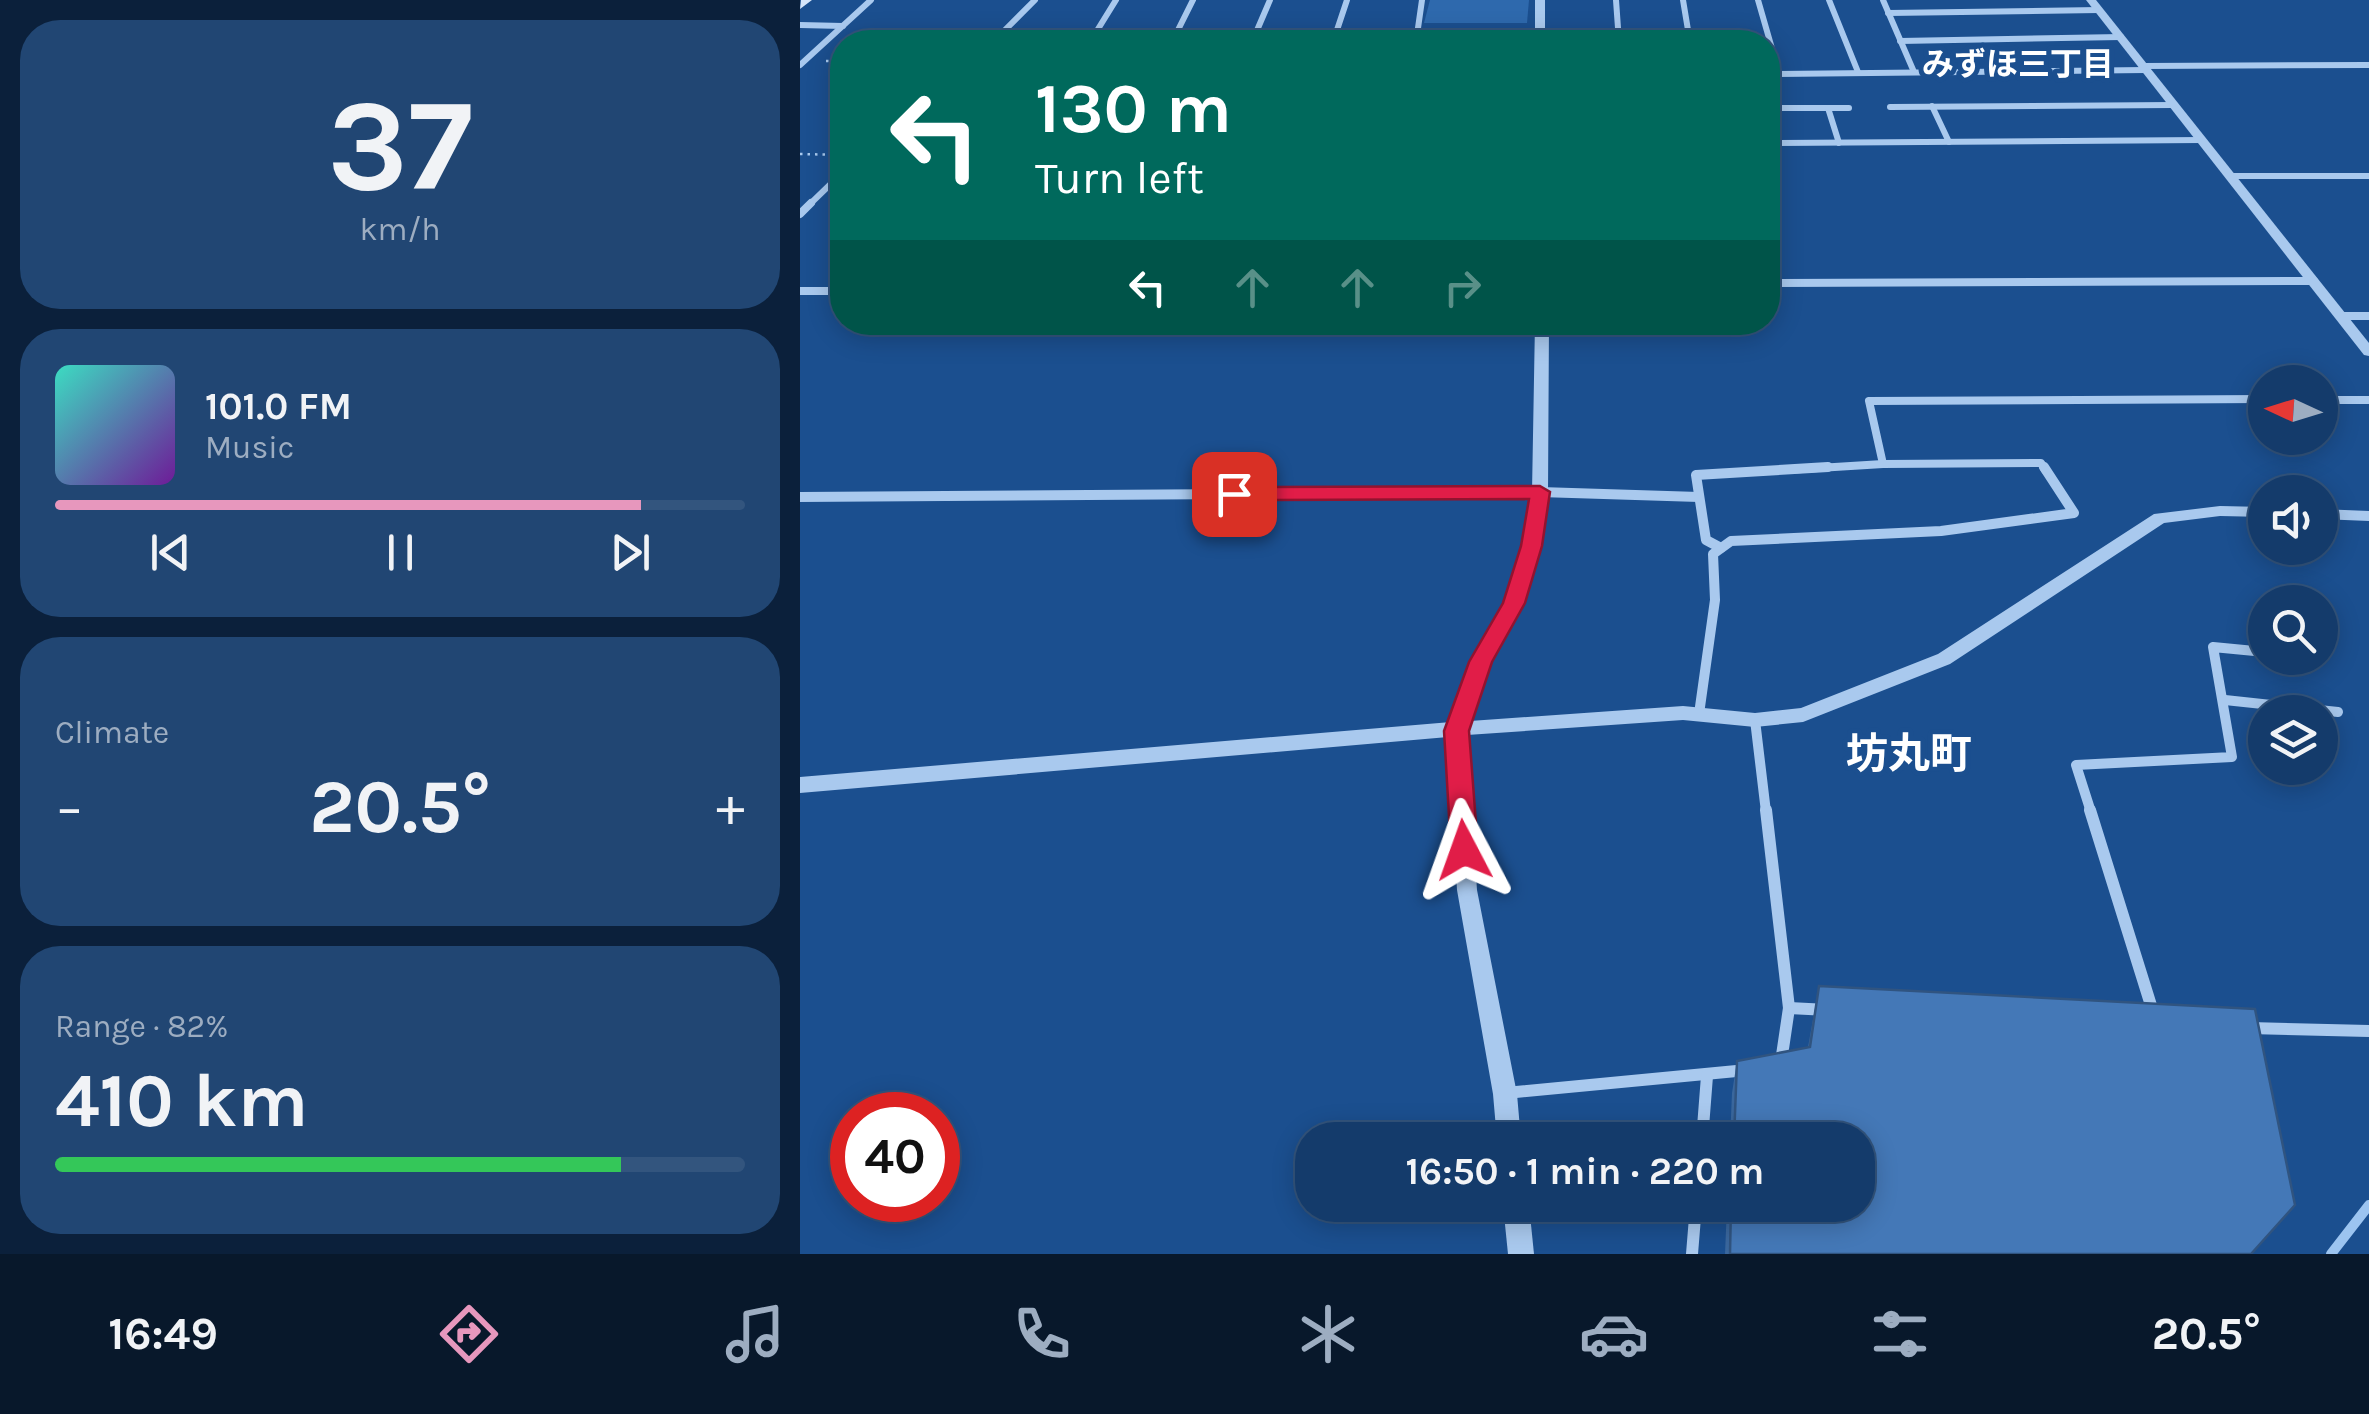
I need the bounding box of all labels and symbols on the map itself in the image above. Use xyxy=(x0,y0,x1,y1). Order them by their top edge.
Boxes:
district label: みずほ三丁目 xyxy=(1922,46,2114,83)
north arrow xyxy=(2248,365,2338,455)
pin xyxy=(1192,452,1277,537)
district label: 坊丸町 xyxy=(1846,729,1972,779)
position arrow xyxy=(1412,798,1516,902)
speed limit sign: 40 xyxy=(830,1092,960,1222)

